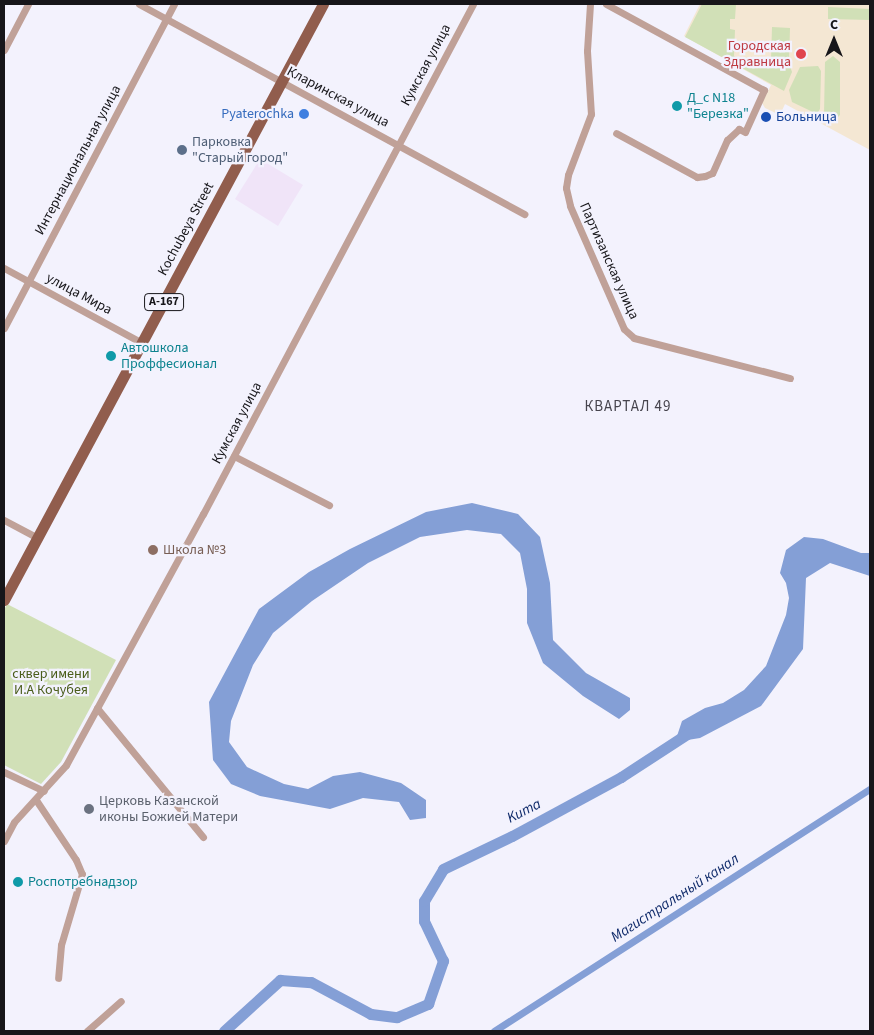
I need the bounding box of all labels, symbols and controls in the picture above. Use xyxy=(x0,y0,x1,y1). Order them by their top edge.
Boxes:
north arrow xyxy=(809,15,859,65)
text: С xyxy=(830,15,838,35)
street label: Кумская улица xyxy=(397,21,455,109)
place label: Городская Здравница xyxy=(723,38,791,70)
marker: Городская Здравница xyxy=(795,48,807,60)
street label: Кларинская улица xyxy=(284,63,392,131)
street label: Интернациональная улица xyxy=(31,82,125,238)
place label: Д_с N18 "Березка" xyxy=(687,90,749,122)
marker: Д_с N18 "Березка" xyxy=(671,100,683,112)
place label: Pyaterochka xyxy=(221,106,294,122)
marker: Pyaterochka xyxy=(298,108,310,120)
place label: Больница xyxy=(776,109,837,125)
marker: Больница xyxy=(760,111,772,123)
place label: Парковка "Старый город" xyxy=(192,134,288,166)
marker: Парковка "Старый город" xyxy=(176,144,188,156)
street label: Kochubeya Street xyxy=(154,180,218,278)
street label: Партизанская улица xyxy=(576,200,642,322)
street label: улица Мира xyxy=(43,270,115,318)
road number: А-167 xyxy=(144,292,184,312)
place label: Автошкола Проффесионал xyxy=(121,340,217,372)
marker: Автошкола Проффесионал xyxy=(105,350,117,362)
street label: Кумская улица xyxy=(208,379,266,467)
district label: КВАРТАЛ 49 xyxy=(583,398,673,416)
place label: Школа №3 xyxy=(163,542,226,558)
marker: Школа №3 xyxy=(147,544,159,556)
park label: сквер имени И.А Кочубея xyxy=(12,666,90,699)
place label: Церковь Казанской иконы Божией Матери xyxy=(99,793,238,826)
water label: Kuma xyxy=(504,795,544,827)
marker: Церковь Казанской иконы Божией Матери xyxy=(83,803,95,815)
water label: Магистральный канал xyxy=(608,850,742,946)
place label: Роспотребнадзор xyxy=(28,874,138,890)
marker: Роспотребнадзор xyxy=(12,876,24,888)

